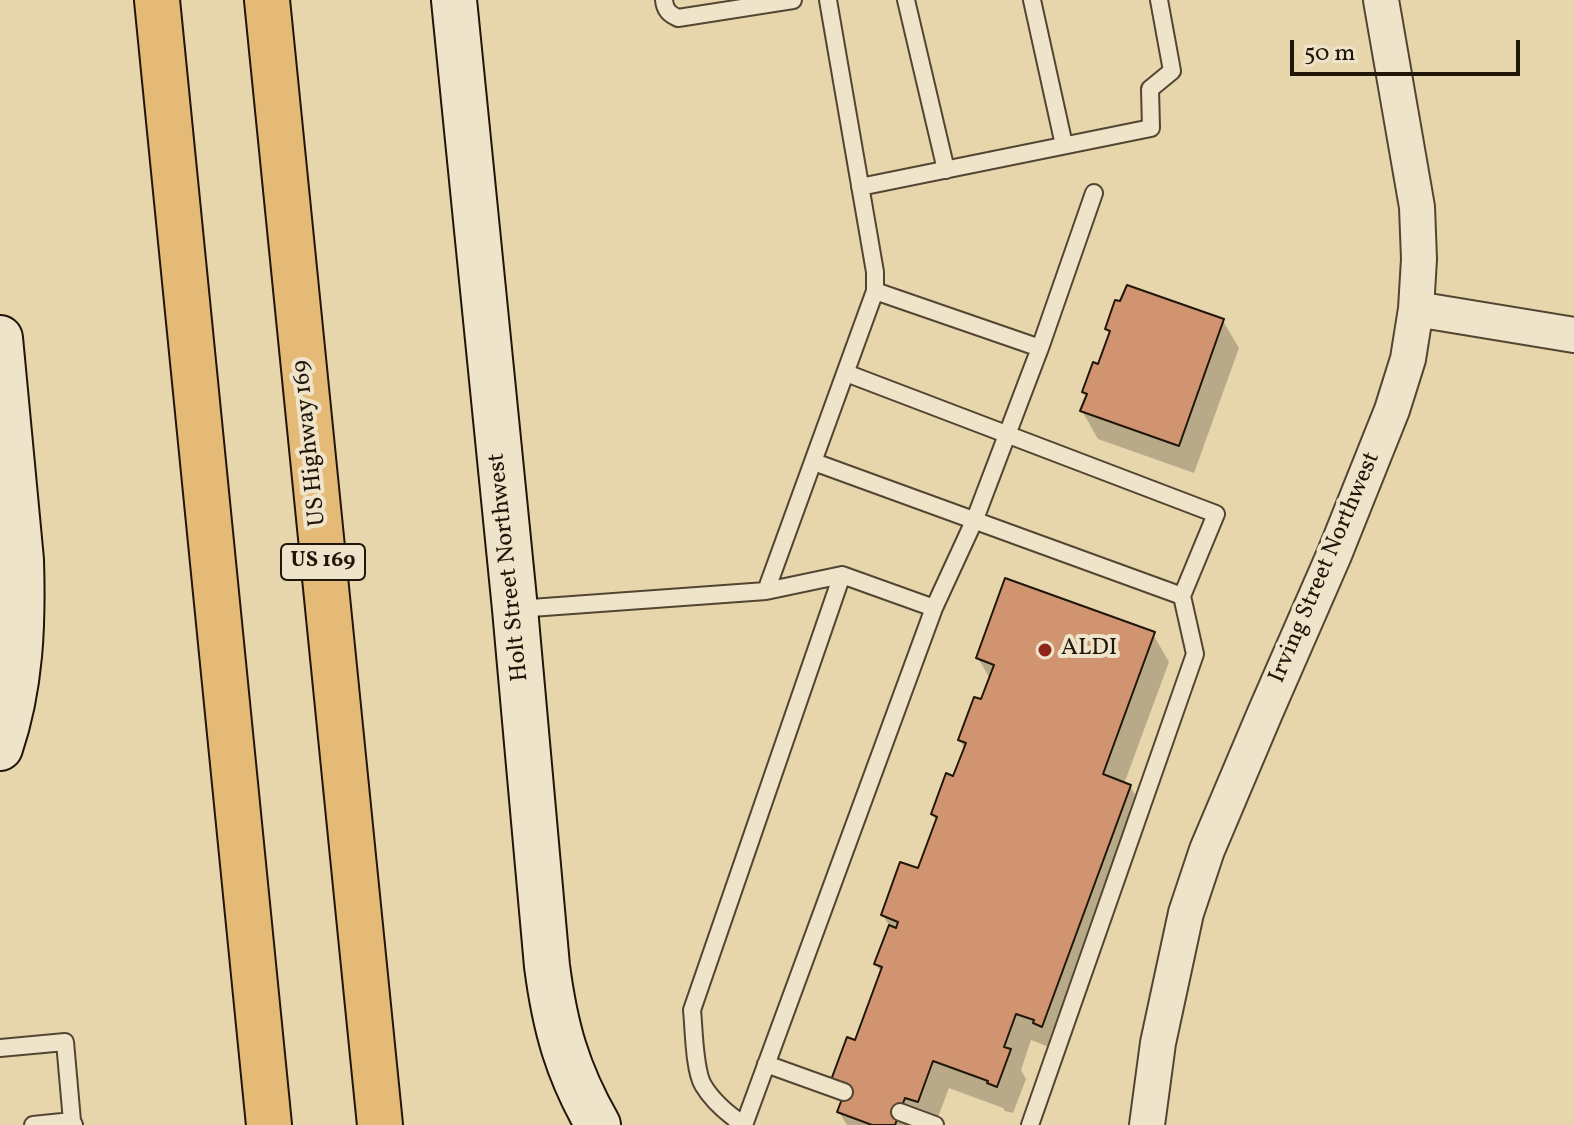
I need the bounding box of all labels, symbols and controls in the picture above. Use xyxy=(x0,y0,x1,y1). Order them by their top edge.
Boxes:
scale bar xyxy=(1294,24,1524,74)
text: 50 m xyxy=(1304,37,1356,71)
street label: US Highway 169 xyxy=(288,359,334,527)
street label: Irving Street Northwest xyxy=(1264,448,1388,688)
street label: Holt Street Northwest xyxy=(484,451,536,683)
road number: US 169 xyxy=(281,544,365,580)
place label: ALDI xyxy=(1061,636,1117,664)
marker: ALDI xyxy=(1036,641,1054,659)

